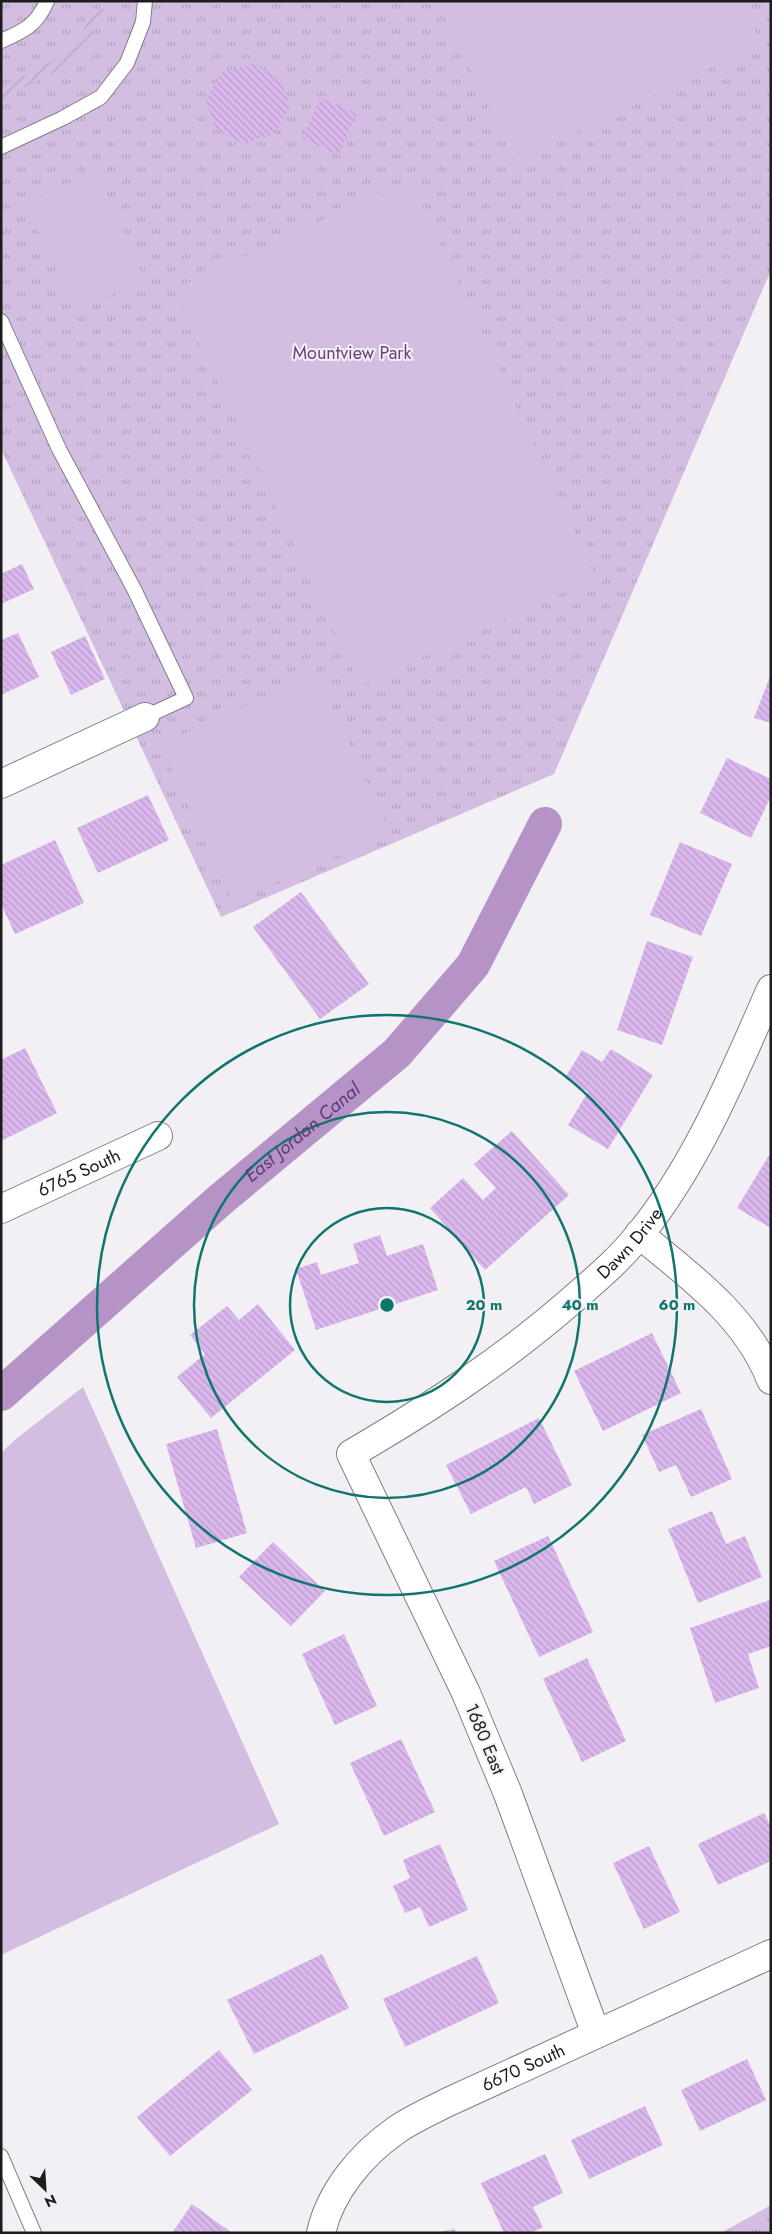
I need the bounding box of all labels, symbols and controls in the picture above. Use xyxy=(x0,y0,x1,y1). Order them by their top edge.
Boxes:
park label: Mountview Park xyxy=(293,340,412,366)
water label: East Jordan Canal xyxy=(239,1076,366,1189)
street label: 6765 South xyxy=(33,1142,125,1203)
street label: Dawn Drive xyxy=(591,1202,669,1285)
text: 20 m xyxy=(466,1294,502,1316)
text: 40 m xyxy=(561,1294,599,1316)
text: 60 m xyxy=(659,1294,695,1316)
centre of rings xyxy=(378,1296,396,1314)
street label: 1680 East xyxy=(458,1700,512,1779)
street label: 6670 South xyxy=(477,2037,569,2098)
north arrow xyxy=(20,2164,70,2214)
text: N xyxy=(41,2189,60,2212)

